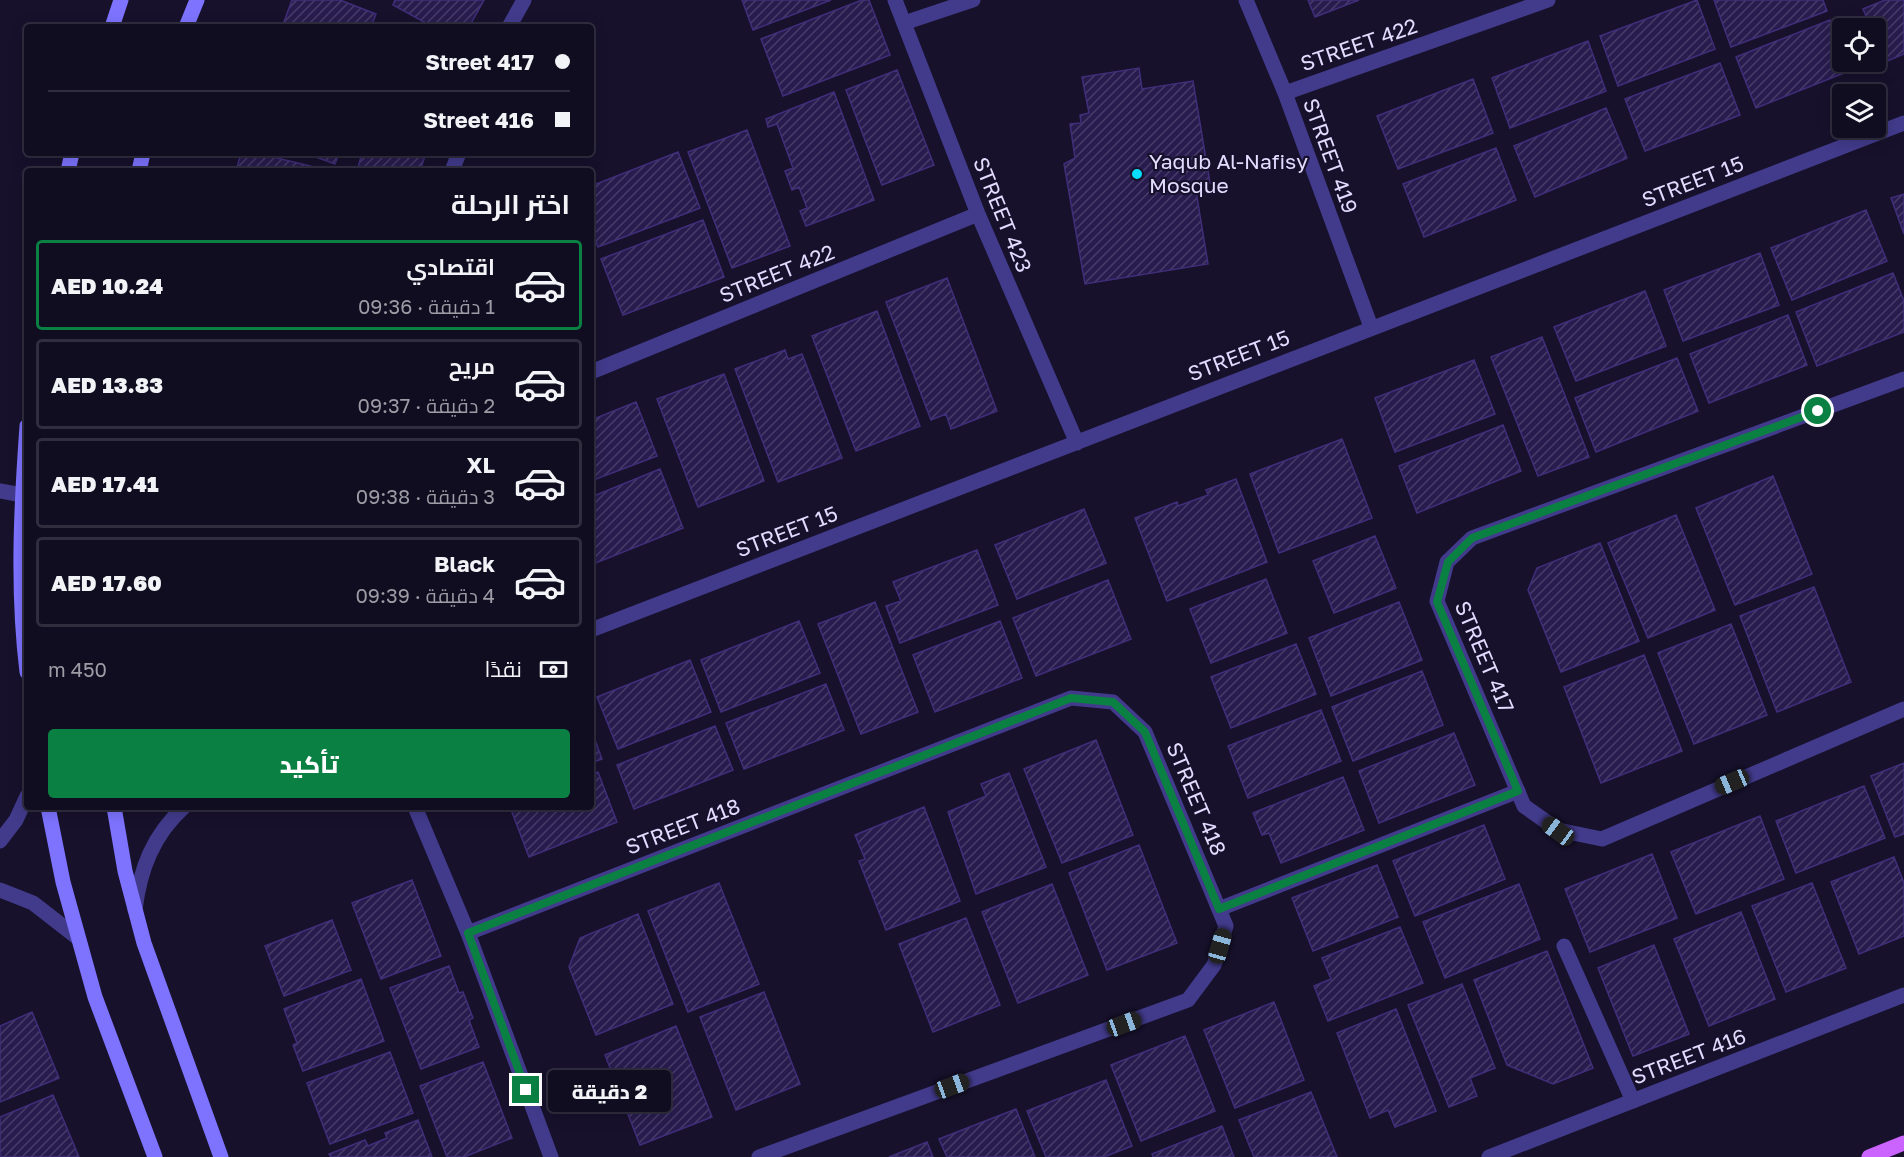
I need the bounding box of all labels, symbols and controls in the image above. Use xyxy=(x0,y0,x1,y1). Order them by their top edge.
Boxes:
street label: STREET 422 xyxy=(1297,12,1420,76)
map controls xyxy=(1832,18,1886,138)
button: locate xyxy=(1832,18,1886,72)
text: Street 417 xyxy=(425,48,534,75)
button: layers xyxy=(1832,84,1886,138)
street label: STREET 419 xyxy=(1298,95,1364,217)
text: Street 416 xyxy=(423,106,534,133)
place label: Yaqub Al-Nafisy Mosque xyxy=(1149,148,1308,198)
street label: STREET 15 xyxy=(1638,150,1747,212)
street label: STREET 423 xyxy=(968,153,1038,276)
marker: Yaqub Al-Nafisy Mosque xyxy=(1130,167,1144,181)
text: اختر الرحلة xyxy=(451,188,570,220)
street label: STREET 422 xyxy=(715,238,838,308)
text: اقتصادي xyxy=(406,253,495,280)
icon: car xyxy=(513,258,567,312)
text: AED 10.24 xyxy=(51,272,163,299)
text: 1 دقيقة · 09:36 xyxy=(358,294,495,318)
street label: STREET 15 xyxy=(1184,324,1293,386)
text: مريح xyxy=(449,352,495,379)
icon: car xyxy=(513,357,567,411)
text: AED 13.83 xyxy=(51,371,163,398)
text: 2 دقيقة · 09:37 xyxy=(358,393,495,417)
route start xyxy=(1804,397,1831,424)
text: XL xyxy=(467,451,495,478)
icon: car xyxy=(513,456,567,510)
text: AED 17.41 xyxy=(51,470,159,497)
text: 3 دقيقة · 09:38 xyxy=(356,484,495,508)
street label: STREET 15 xyxy=(732,500,841,562)
text: Black xyxy=(434,550,495,577)
icon: car xyxy=(513,555,567,609)
text: AED 17.60 xyxy=(51,569,162,596)
text: 4 دقيقة · 09:39 xyxy=(355,583,495,607)
street label: STREET 417 xyxy=(1450,597,1520,716)
icon: cash xyxy=(537,653,570,686)
text: نقدًا xyxy=(484,655,522,682)
text: 450 m xyxy=(48,657,107,681)
button: تأكيد xyxy=(48,729,570,798)
street label: STREET 418 xyxy=(1161,738,1232,859)
car xyxy=(1712,767,1752,797)
street label: STREET 418 xyxy=(622,792,744,860)
car xyxy=(1538,813,1578,849)
car xyxy=(1206,926,1234,966)
car xyxy=(1104,1009,1144,1039)
street label: STREET 416 xyxy=(1628,1022,1749,1090)
callout: 2 دقيقة xyxy=(547,1069,670,1111)
car xyxy=(932,1071,972,1101)
route end xyxy=(512,1076,539,1103)
text: 2 دقيقة xyxy=(572,1079,647,1103)

